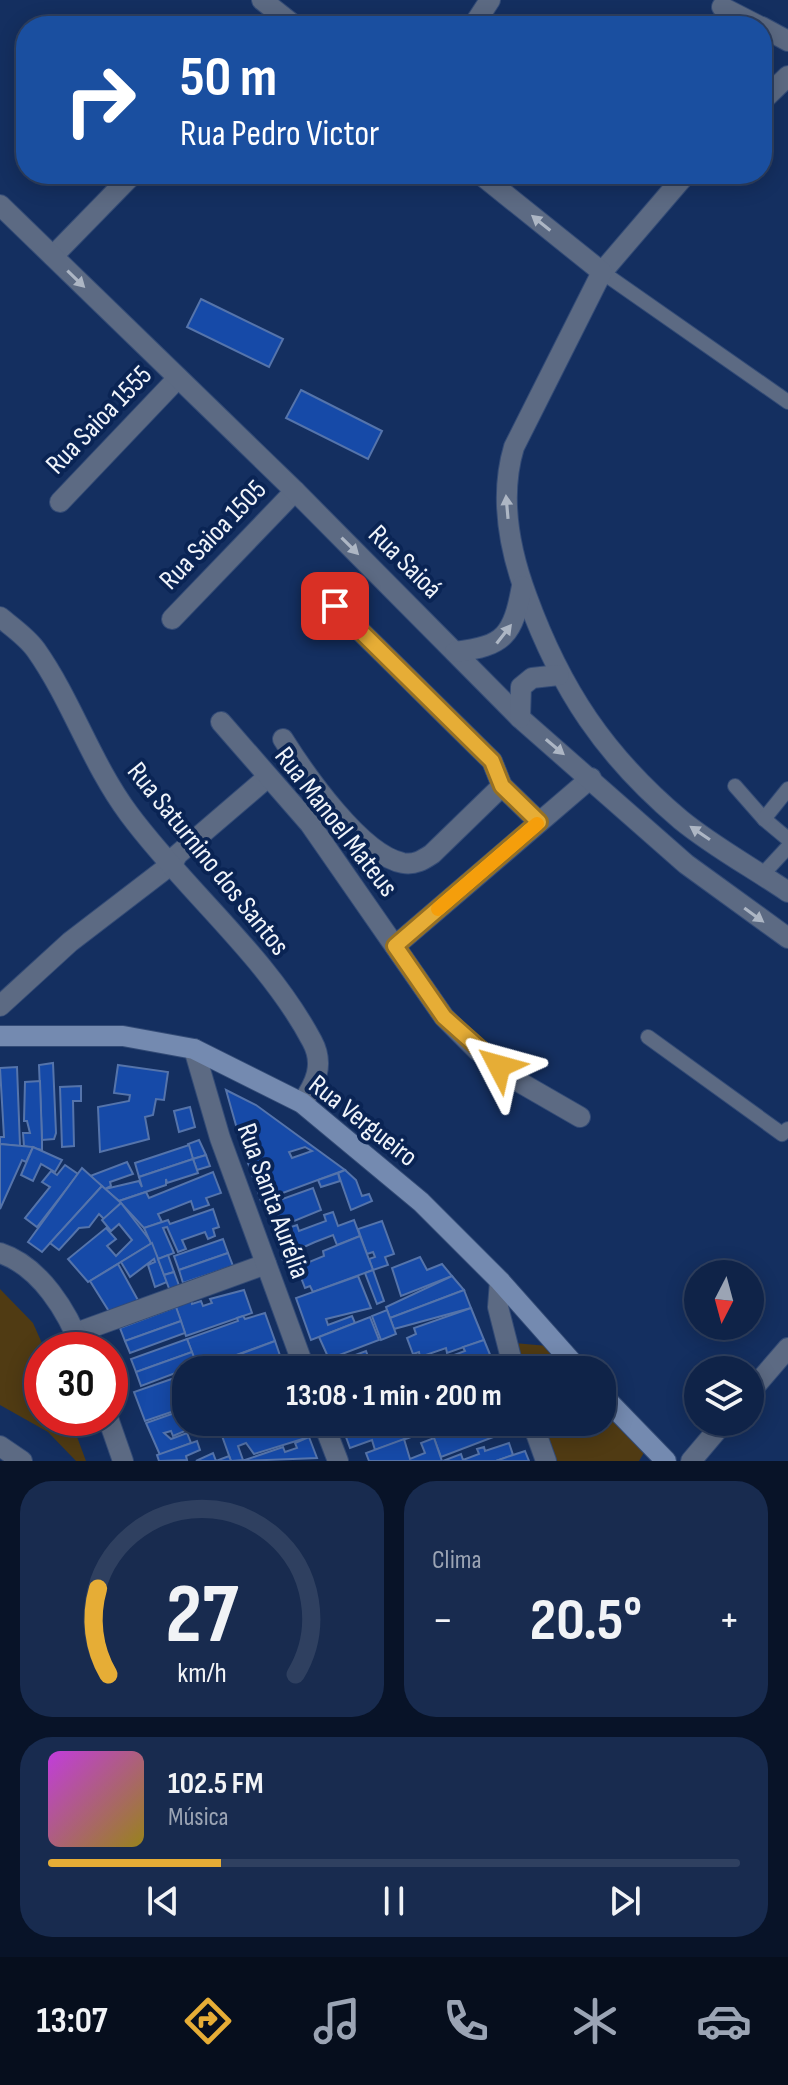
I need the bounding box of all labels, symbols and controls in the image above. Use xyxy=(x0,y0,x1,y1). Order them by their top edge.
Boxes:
text: 50 m xyxy=(180,45,277,112)
icon: right xyxy=(48,48,152,152)
text: Rua Pedro Victor xyxy=(180,113,379,156)
one-way arrow xyxy=(531,215,551,232)
one-way arrow xyxy=(66,269,85,287)
street label: Rua Saioa 1555 xyxy=(39,359,159,481)
street label: Rua Saioa 1505 xyxy=(153,473,273,597)
one-way arrow xyxy=(500,495,513,520)
street label: Rua Saioá xyxy=(361,518,449,606)
one-way arrow xyxy=(340,536,359,555)
pin xyxy=(301,572,369,640)
icon: arrive xyxy=(313,584,357,628)
one-way arrow xyxy=(495,624,511,644)
one-way arrow xyxy=(546,738,565,756)
street label: Rua Manoel Mateus xyxy=(267,741,405,903)
street label: Rua Saturnino dos Santos xyxy=(120,756,296,962)
one-way arrow xyxy=(689,826,711,841)
one-way arrow xyxy=(744,906,764,922)
position arrow xyxy=(457,1024,541,1108)
street label: Rua Vergueiro xyxy=(302,1068,424,1174)
street label: Rua Santa Aurélia xyxy=(230,1119,316,1283)
north arrow xyxy=(684,1260,764,1340)
map controls xyxy=(684,1260,764,1436)
speed limit sign: 30 xyxy=(24,1332,128,1436)
button: layers xyxy=(684,1356,764,1436)
text: 13:08 · 1 min · 200 m xyxy=(286,1378,502,1414)
text: Clima xyxy=(432,1545,482,1576)
text: 27 xyxy=(166,1566,239,1666)
text: 20.5° xyxy=(530,1585,642,1657)
text: − xyxy=(432,1594,454,1647)
text: + xyxy=(718,1594,740,1647)
text: km/h xyxy=(177,1656,227,1691)
text: 102.5 FM xyxy=(168,1766,263,1802)
text: Música xyxy=(168,1802,229,1833)
icon: previous xyxy=(141,1879,185,1923)
icon: pause xyxy=(372,1879,416,1923)
icon: next xyxy=(603,1879,647,1923)
icon: directions xyxy=(180,1993,236,2049)
icon: music xyxy=(309,1993,365,2049)
icon: phone xyxy=(438,1993,494,2049)
icon: climate xyxy=(567,1993,623,2049)
icon: car xyxy=(696,1993,752,2049)
text: 13:07 xyxy=(36,2000,108,2043)

